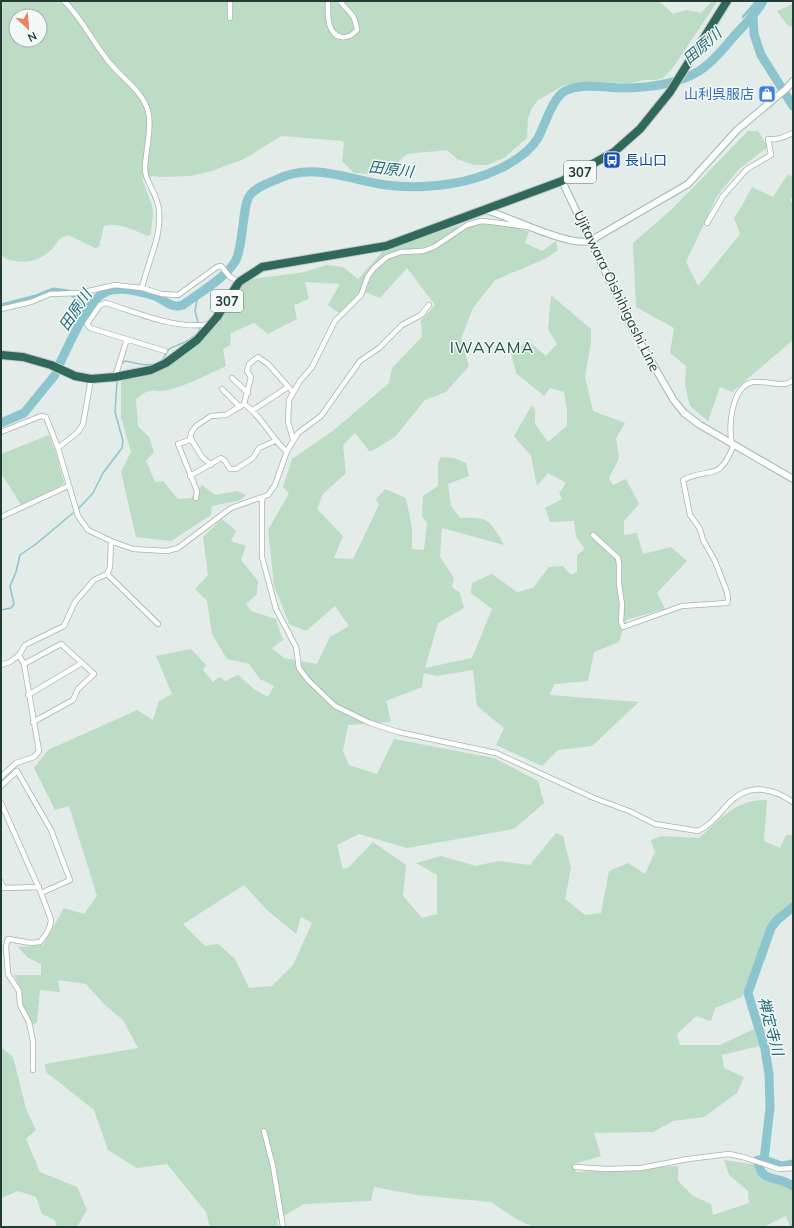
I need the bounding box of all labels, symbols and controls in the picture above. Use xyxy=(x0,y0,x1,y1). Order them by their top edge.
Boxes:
north arrow xyxy=(8,8,48,48)
water label: 田原川 xyxy=(679,23,727,68)
text: N xyxy=(26,29,39,45)
shop icon: 山利呉服店 xyxy=(757,84,777,104)
place label: 山利呉服店 xyxy=(684,85,754,103)
bus stop icon: 長山口 xyxy=(602,150,622,170)
place label: 長山口 xyxy=(625,151,667,169)
water label: 田原川 xyxy=(368,157,416,181)
road number: 307 xyxy=(564,161,596,183)
street label: Ujitawara Oishihigashi Line xyxy=(570,207,664,375)
water label: 田原川 xyxy=(55,284,97,334)
road number: 307 xyxy=(211,290,243,312)
district label: IWAYAMA xyxy=(450,337,534,357)
water label: 禅定寺川 xyxy=(754,995,788,1059)

